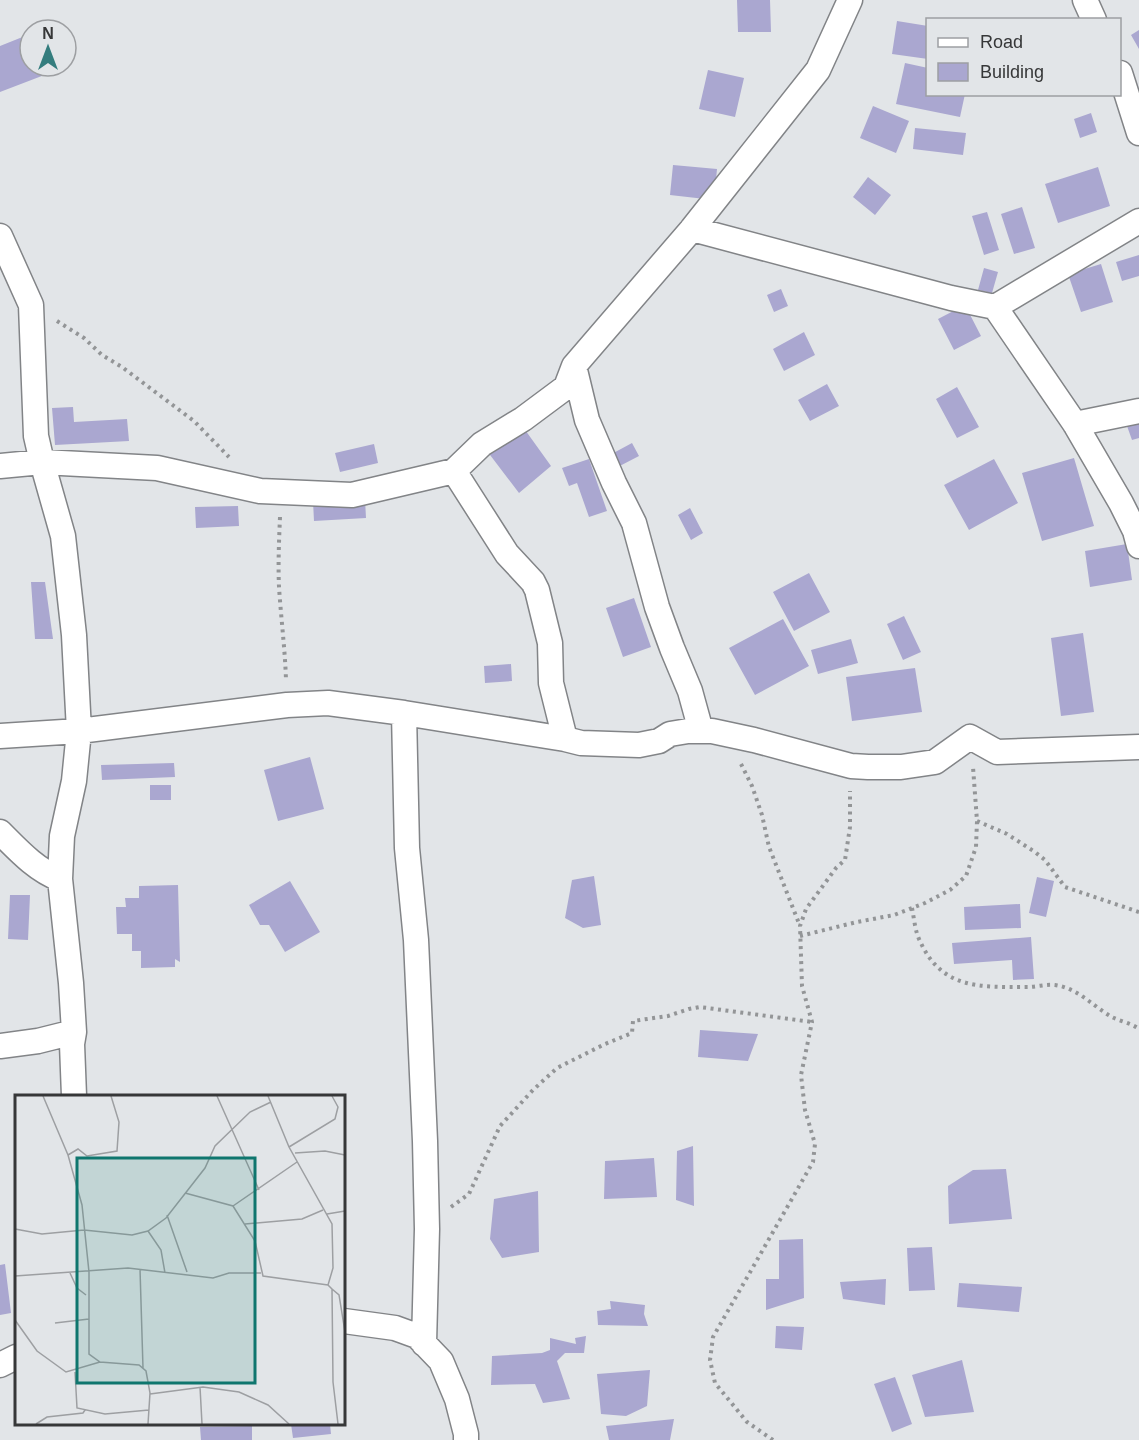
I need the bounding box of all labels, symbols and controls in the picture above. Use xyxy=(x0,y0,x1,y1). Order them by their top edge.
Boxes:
north arrow xyxy=(18,18,78,78)
legend xyxy=(926,18,1121,96)
text: N xyxy=(42,25,54,42)
text: Road xyxy=(980,32,1023,52)
text: Building xyxy=(980,62,1044,82)
inset map xyxy=(15,1095,345,1425)

